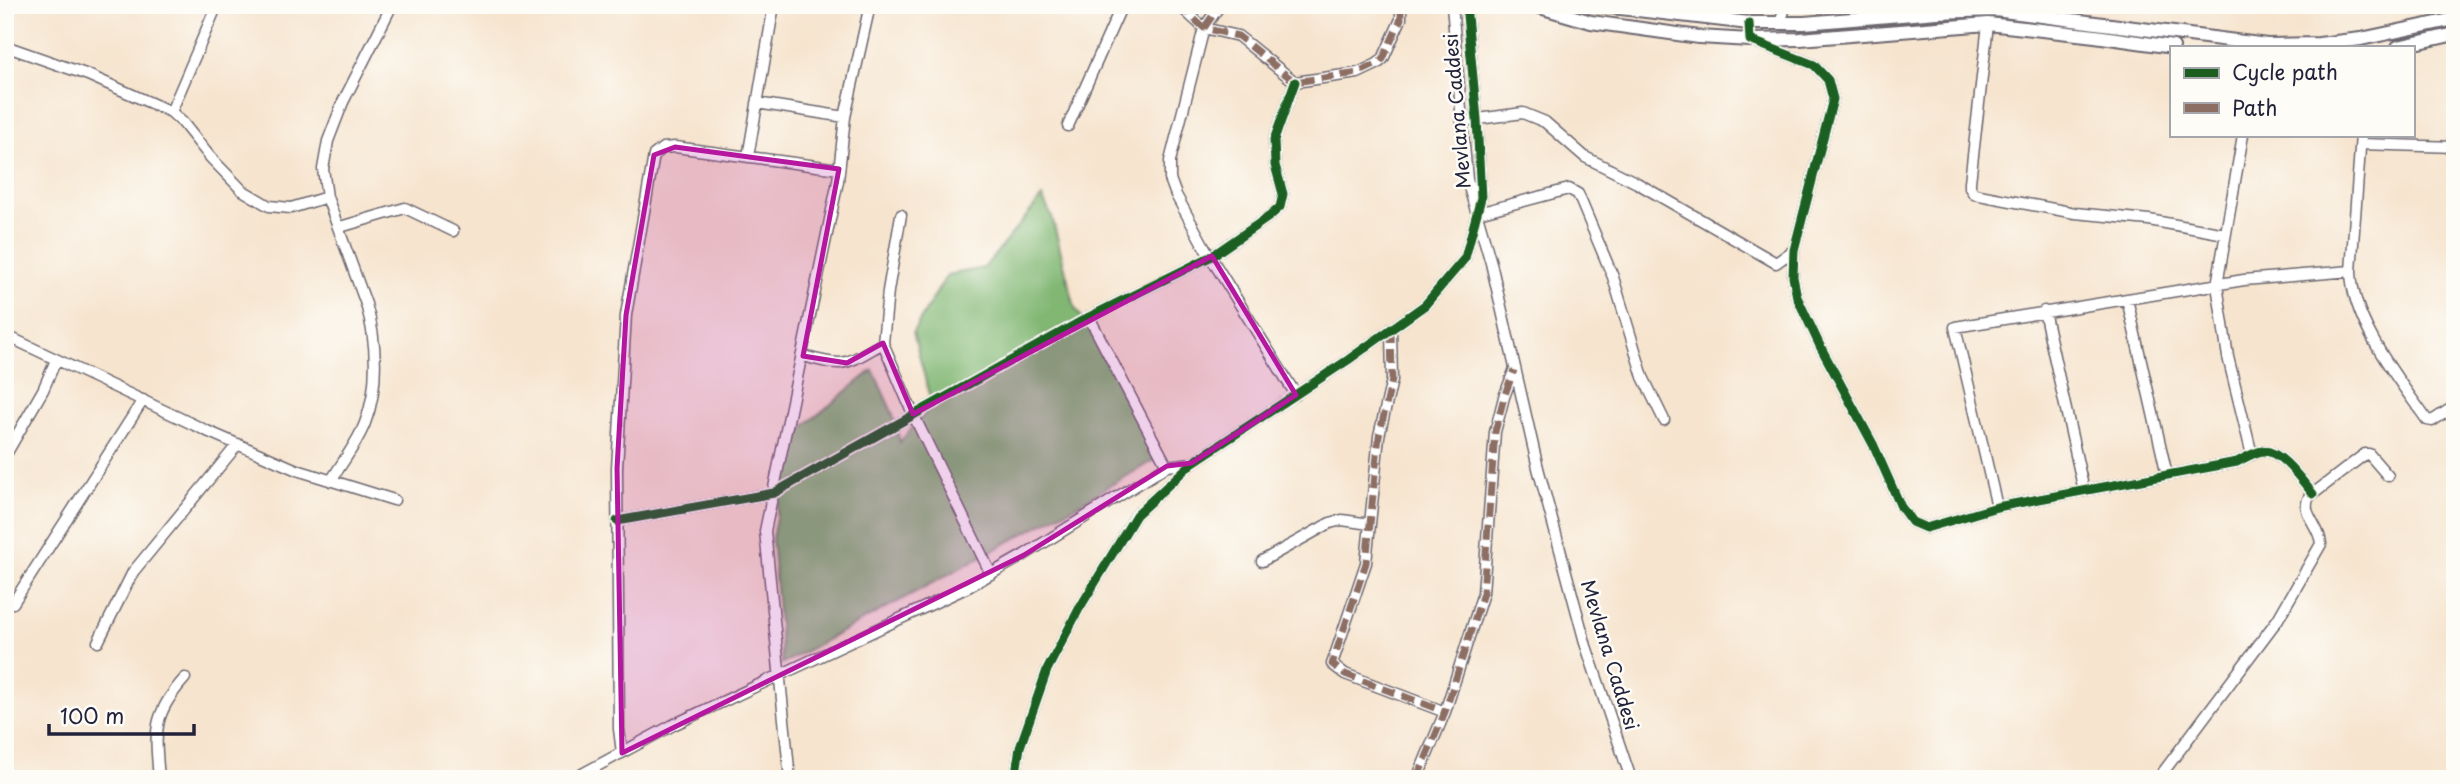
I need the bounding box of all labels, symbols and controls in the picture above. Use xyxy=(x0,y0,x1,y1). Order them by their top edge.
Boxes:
street label: Mevlana Caddesi xyxy=(1435,32,1477,190)
legend xyxy=(2170,46,2414,136)
text: Cycle path xyxy=(2232,55,2338,87)
text: Path xyxy=(2232,91,2277,123)
street label: Mevlana Caddesi xyxy=(1575,576,1647,733)
scale bar xyxy=(49,693,194,737)
text: 100 m xyxy=(60,699,124,731)

